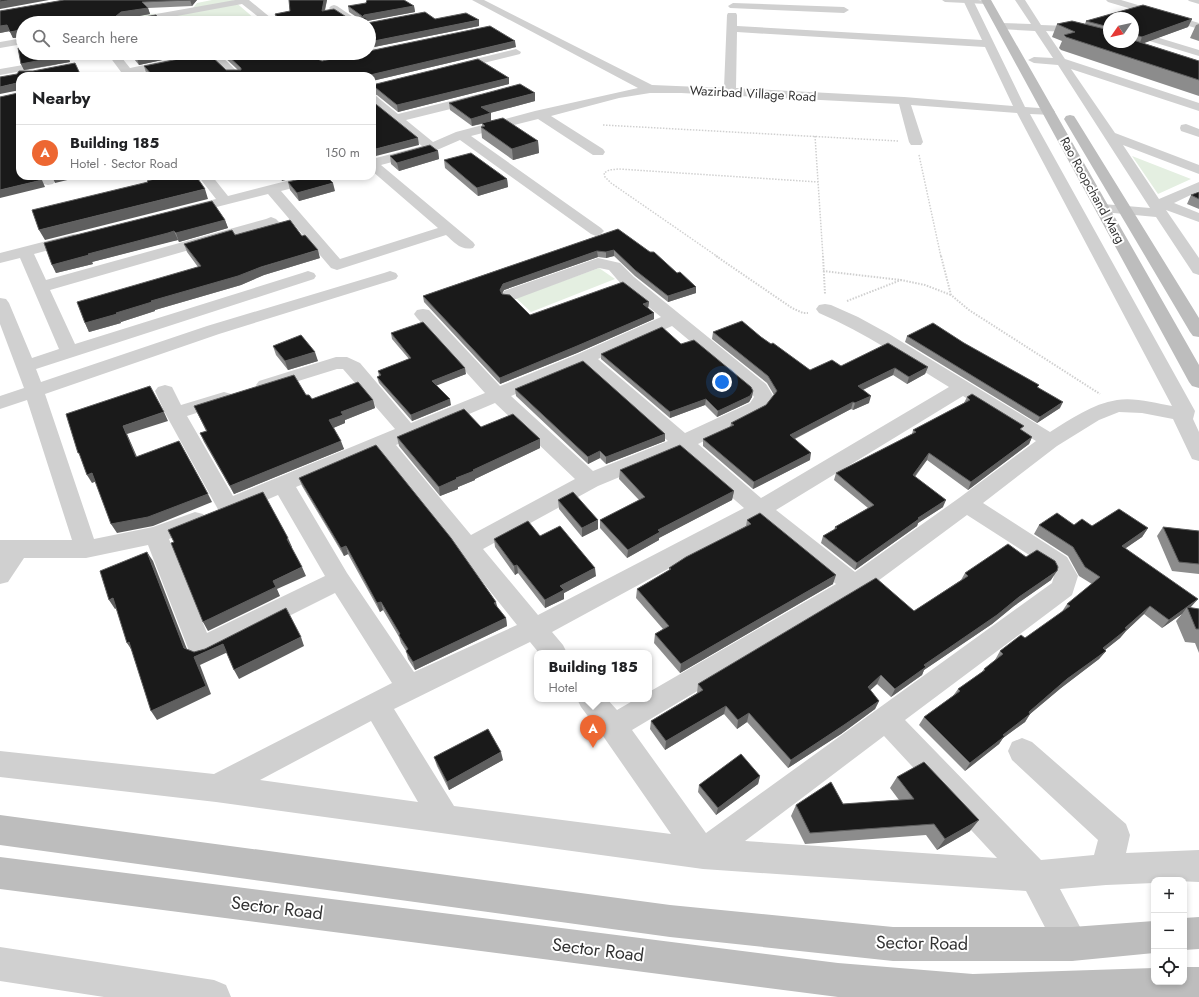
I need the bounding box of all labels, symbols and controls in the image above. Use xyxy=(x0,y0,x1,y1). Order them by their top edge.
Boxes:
north arrow xyxy=(1103,12,1139,48)
search box xyxy=(16,16,376,60)
icon: search xyxy=(30,27,52,49)
text: Search here xyxy=(62,27,138,49)
street label: Wazirbad Village Road xyxy=(689,81,817,106)
text: Nearby xyxy=(32,86,90,110)
text: Building 185 xyxy=(70,132,159,154)
street label: Rao Roopchand Marg xyxy=(1055,133,1130,247)
text: A xyxy=(40,143,50,162)
text: 150 m xyxy=(325,143,360,162)
text: Hotel · Sector Road xyxy=(70,154,178,173)
your location xyxy=(712,372,732,392)
popup xyxy=(534,650,652,702)
text: Building 185 xyxy=(548,656,638,678)
text: Hotel xyxy=(548,678,578,697)
pin: A xyxy=(580,715,606,748)
map controls xyxy=(1151,877,1187,985)
button: + xyxy=(1151,877,1187,913)
street label: Sector Road xyxy=(230,889,324,927)
button: − xyxy=(1151,913,1187,949)
street label: Sector Road xyxy=(876,929,968,957)
street label: Sector Road xyxy=(551,931,645,969)
button: locate xyxy=(1151,949,1187,985)

